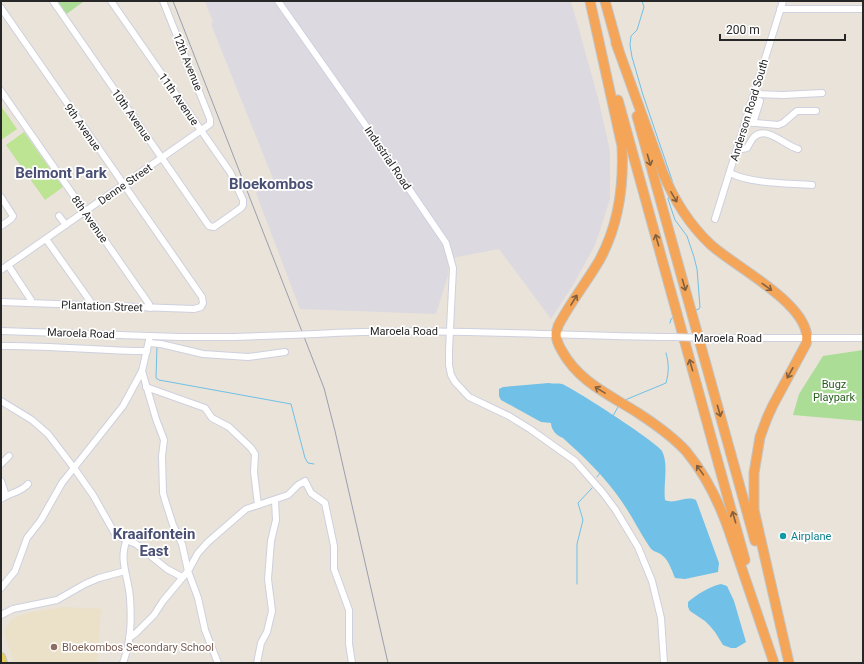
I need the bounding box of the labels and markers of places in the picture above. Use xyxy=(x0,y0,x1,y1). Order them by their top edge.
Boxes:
place label: Airplane xyxy=(791,530,831,543)
marker: Airplane xyxy=(778,531,788,541)
place label: Bloekombos Secondary School xyxy=(62,641,214,654)
marker: Bloekombos Secondary School xyxy=(49,642,59,652)

